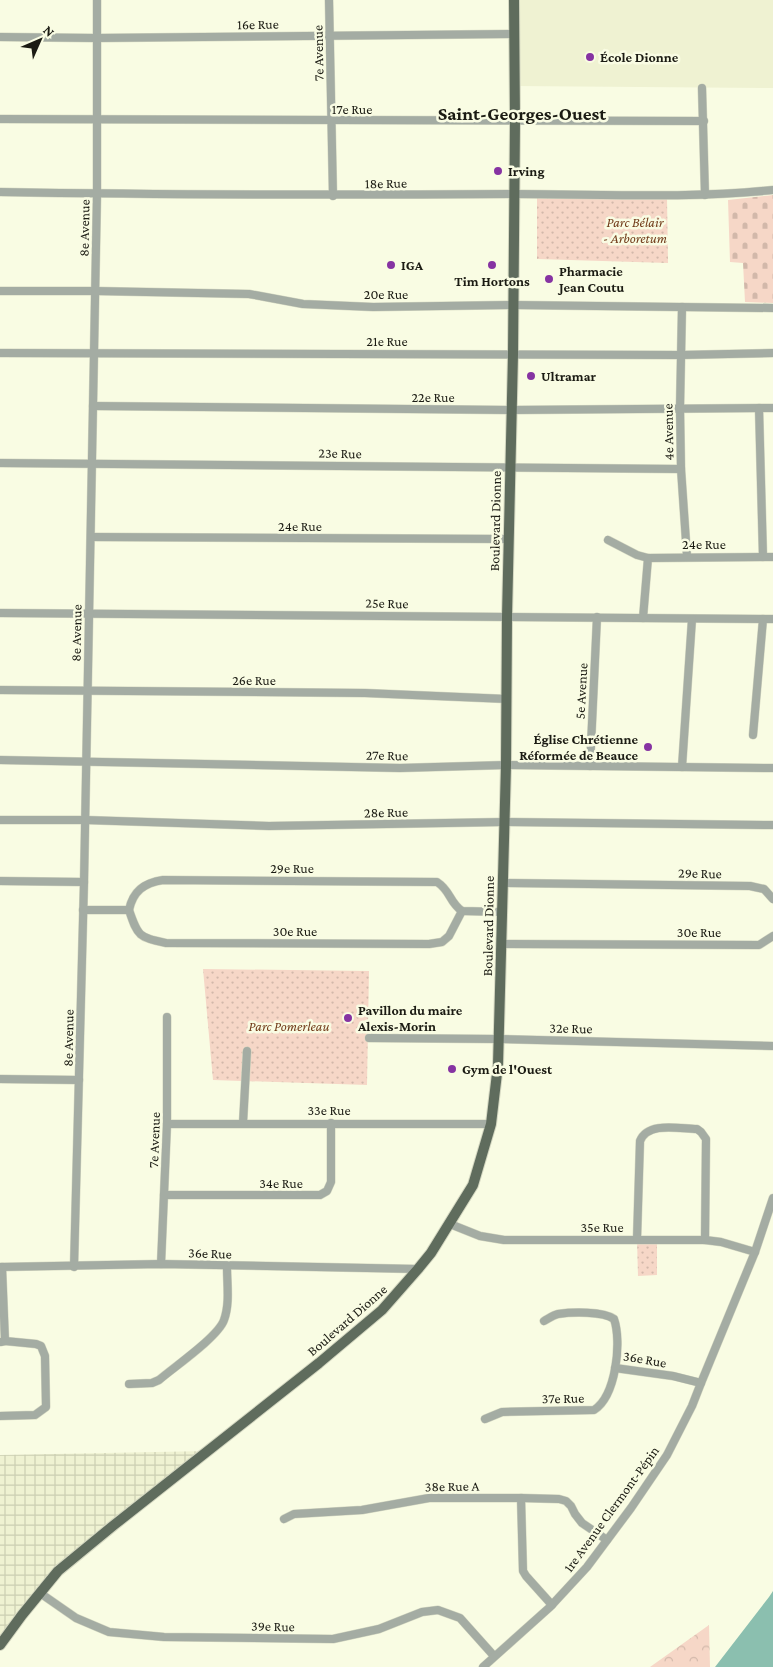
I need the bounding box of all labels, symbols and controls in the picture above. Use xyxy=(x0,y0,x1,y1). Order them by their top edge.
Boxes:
north arrow xyxy=(15,15,65,65)
street label: 16e Rue xyxy=(237,16,279,32)
text: N xyxy=(40,22,59,40)
street label: 7e Avenue xyxy=(310,25,326,81)
place label: École Dionne xyxy=(600,49,679,65)
marker: École Dionne xyxy=(584,51,596,63)
street label: 17e Rue xyxy=(332,101,372,117)
district label: Saint-Georges-Ouest xyxy=(438,103,606,124)
place label: Irving xyxy=(508,163,545,179)
marker: Irving xyxy=(492,165,504,177)
street label: 18e Rue xyxy=(365,175,407,191)
street label: 8e Avenue xyxy=(75,199,93,257)
park label: Parc Bélair - Arboretum xyxy=(603,214,667,246)
place label: IGA xyxy=(401,257,424,273)
marker: IGA xyxy=(385,259,397,271)
marker: Tim Hortons xyxy=(486,259,498,271)
place label: Pharmacie Jean Coutu xyxy=(557,263,624,295)
place label: Tim Hortons xyxy=(454,273,530,289)
marker: Pharmacie Jean Coutu xyxy=(543,273,555,285)
street label: 20e Rue xyxy=(364,286,408,302)
street label: 21e Rue xyxy=(366,333,408,349)
place label: Ultramar xyxy=(541,368,597,384)
marker: Ultramar xyxy=(525,370,537,382)
street label: 22e Rue xyxy=(411,389,455,405)
street label: 4e Avenue xyxy=(660,403,676,461)
street label: 23e Rue xyxy=(318,445,362,461)
street label: Boulevard Dionne xyxy=(486,471,504,571)
street label: 24e Rue xyxy=(278,518,322,534)
street label: 24e Rue xyxy=(682,536,726,552)
street label: 25e Rue xyxy=(365,595,409,611)
street label: 8e Avenue xyxy=(67,604,85,662)
street label: 5e Avenue xyxy=(572,662,590,720)
street label: 26e Rue xyxy=(232,672,276,688)
place label: Église Chrétienne Réformée de Beauce xyxy=(519,731,638,763)
marker: Église Chrétienne Réformée de Beauce xyxy=(642,741,654,753)
street label: 27e Rue xyxy=(366,747,408,763)
street label: 28e Rue xyxy=(364,804,408,820)
street label: 29e Rue xyxy=(270,860,314,876)
street label: 29e Rue xyxy=(678,865,722,881)
street label: Boulevard Dionne xyxy=(479,876,497,976)
street label: 30e Rue xyxy=(273,923,317,939)
street label: 30e Rue xyxy=(677,924,721,940)
place label: Pavillon du maire Alexis-Morin xyxy=(357,1002,463,1034)
street label: 8e Avenue xyxy=(59,1009,77,1067)
marker: Pavillon du maire Alexis-Morin xyxy=(342,1012,354,1024)
park label: Parc Pomerleau xyxy=(249,1018,329,1034)
street label: 32e Rue xyxy=(549,1020,593,1036)
place label: Gym de l'Ouest xyxy=(462,1061,553,1077)
marker: Gym de l'Ouest xyxy=(446,1063,458,1075)
street label: 33e Rue xyxy=(307,1102,351,1118)
street label: 7e Avenue xyxy=(145,1112,163,1168)
street label: 34e Rue xyxy=(259,1175,303,1191)
street label: 35e Rue xyxy=(580,1219,624,1235)
street label: 36e Rue xyxy=(188,1244,232,1262)
street label: Boulevard Dionne xyxy=(304,1281,390,1359)
street label: 36e Rue xyxy=(622,1347,668,1371)
street label: 37e Rue xyxy=(542,1390,584,1406)
street label: 1re Avenue Clermont-Pépin xyxy=(560,1442,662,1575)
street label: 38e Rue A xyxy=(425,1478,480,1494)
street label: 39e Rue xyxy=(251,1618,295,1634)

